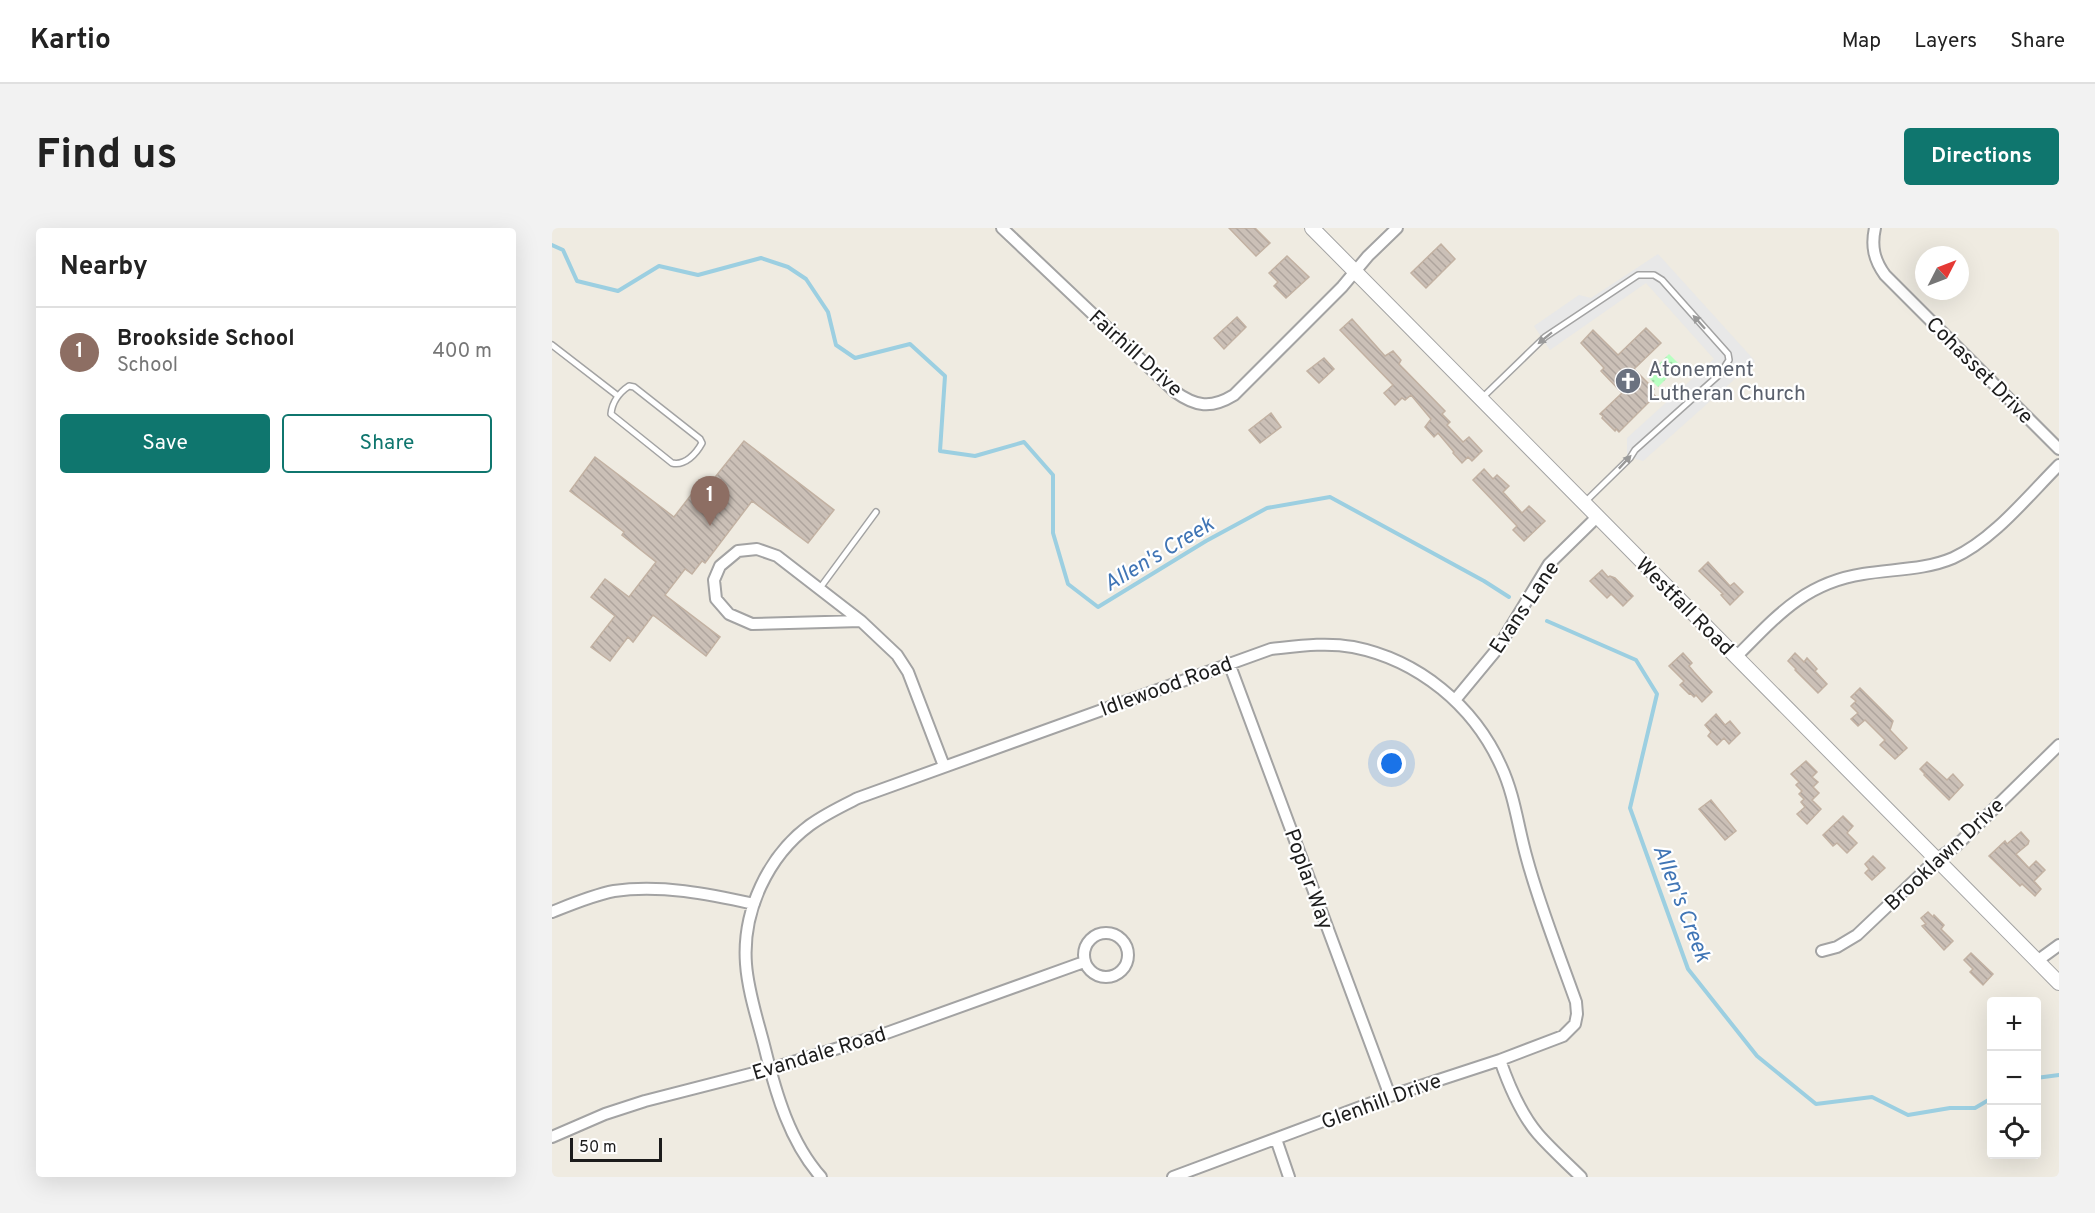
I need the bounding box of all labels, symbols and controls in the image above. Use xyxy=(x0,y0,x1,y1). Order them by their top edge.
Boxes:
text: Kartio xyxy=(30,23,111,59)
text: Map xyxy=(1842,28,1881,55)
text: Layers xyxy=(1914,28,1977,55)
text: Share xyxy=(2010,28,2065,55)
button: Directions xyxy=(1904,128,2059,185)
text: Find us xyxy=(36,130,177,183)
north arrow xyxy=(1915,246,1969,300)
text: Nearby xyxy=(60,251,148,284)
street label: Fairhill Drive xyxy=(1082,305,1188,403)
street label: Cohasset Drive xyxy=(1919,311,2039,431)
one-way arrow xyxy=(1693,315,1706,330)
text: Brookside School xyxy=(117,326,295,353)
one-way arrow xyxy=(1537,332,1553,345)
text: 1 xyxy=(76,339,84,365)
text: 400 m xyxy=(432,339,492,365)
text: School xyxy=(117,353,178,379)
place label: Atonement Lutheran Church xyxy=(1648,357,1806,408)
church icon: Atonement Lutheran Church xyxy=(1613,366,1643,396)
button: Save xyxy=(60,414,270,473)
button: Share xyxy=(282,414,492,473)
one-way arrow xyxy=(1618,455,1631,470)
pin: 1 xyxy=(690,476,730,526)
water label: Allen's Creek xyxy=(1099,511,1220,599)
street label: Westfall Road xyxy=(1629,552,1739,662)
street label: Evans Lane xyxy=(1484,556,1566,659)
street label: Idlewood Road xyxy=(1097,651,1236,724)
your location xyxy=(1377,749,1406,778)
street label: Brooklawn Drive xyxy=(1879,793,2011,918)
street label: Poplar Way xyxy=(1277,825,1338,934)
water label: Allen's Creek xyxy=(1646,841,1716,967)
map controls xyxy=(1987,997,2041,1159)
button: + xyxy=(1987,997,2041,1051)
street label: Evandale Road xyxy=(749,1021,890,1088)
button: − xyxy=(1987,1051,2041,1105)
street label: Glenhill Drive xyxy=(1318,1068,1445,1137)
button: locate xyxy=(1987,1105,2041,1159)
scale bar xyxy=(570,1135,662,1162)
text: 50 m xyxy=(579,1138,617,1158)

